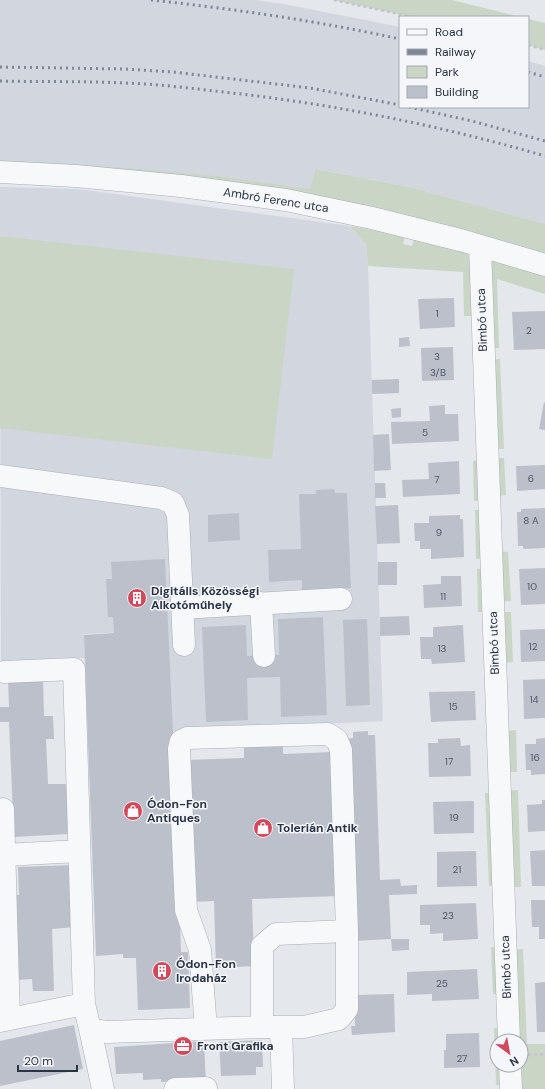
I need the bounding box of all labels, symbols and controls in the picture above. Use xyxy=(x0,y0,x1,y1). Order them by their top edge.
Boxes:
legend xyxy=(399,16,529,108)
text: Road xyxy=(435,24,463,40)
text: Railway xyxy=(435,44,476,60)
text: Park xyxy=(435,64,459,80)
text: Building xyxy=(435,84,479,100)
street label: Ambró Ferenc utca xyxy=(222,184,330,216)
street label: Bimbó utca xyxy=(473,288,491,352)
house number: 1 xyxy=(435,307,439,320)
house number: 2 xyxy=(526,324,532,337)
house number: 3 xyxy=(434,350,440,363)
house number: 3/B xyxy=(430,366,446,379)
house number: 5 xyxy=(422,426,428,439)
house number: 6 xyxy=(528,472,534,485)
house number: 7 xyxy=(434,473,440,486)
house number: 8 A xyxy=(523,514,539,527)
house number: 9 xyxy=(436,526,442,539)
house number: 10 xyxy=(527,580,537,593)
place label: Digitális Közösségi Alkotóműhely xyxy=(151,583,259,613)
building icon: Digitális Közösségi Alkotóműhely xyxy=(126,587,148,609)
house number: 11 xyxy=(440,590,446,603)
street label: Bimbó utca xyxy=(485,611,503,675)
house number: 12 xyxy=(529,640,538,653)
house number: 13 xyxy=(437,642,447,655)
house number: 14 xyxy=(529,693,539,706)
house number: 15 xyxy=(448,700,458,713)
house number: 16 xyxy=(530,751,540,764)
house number: 17 xyxy=(445,755,453,768)
place label: Ódon-Fon Antiques xyxy=(147,796,207,826)
shop icon: Ódon-Fon Antiques xyxy=(122,800,144,822)
house number: 19 xyxy=(449,811,459,824)
shop icon: Tolerián Antik xyxy=(252,817,274,839)
place label: Tolerián Antik xyxy=(277,820,358,836)
house number: 21 xyxy=(453,863,461,876)
house number: 23 xyxy=(442,909,454,922)
street label: Bimbó utca xyxy=(497,935,515,999)
place label: Ódon-Fon Irodaház xyxy=(176,956,236,986)
building icon: Ódon-Fon Irodaház xyxy=(151,960,173,982)
house number: 25 xyxy=(436,977,448,990)
north arrow xyxy=(489,1033,529,1073)
office icon: Front Grafika xyxy=(172,1035,194,1057)
place label: Front Grafika xyxy=(197,1038,274,1054)
scale bar xyxy=(18,1047,77,1073)
house number: 27 xyxy=(457,1052,467,1065)
text: 20 m xyxy=(24,1053,53,1069)
text: N xyxy=(507,1053,521,1070)

